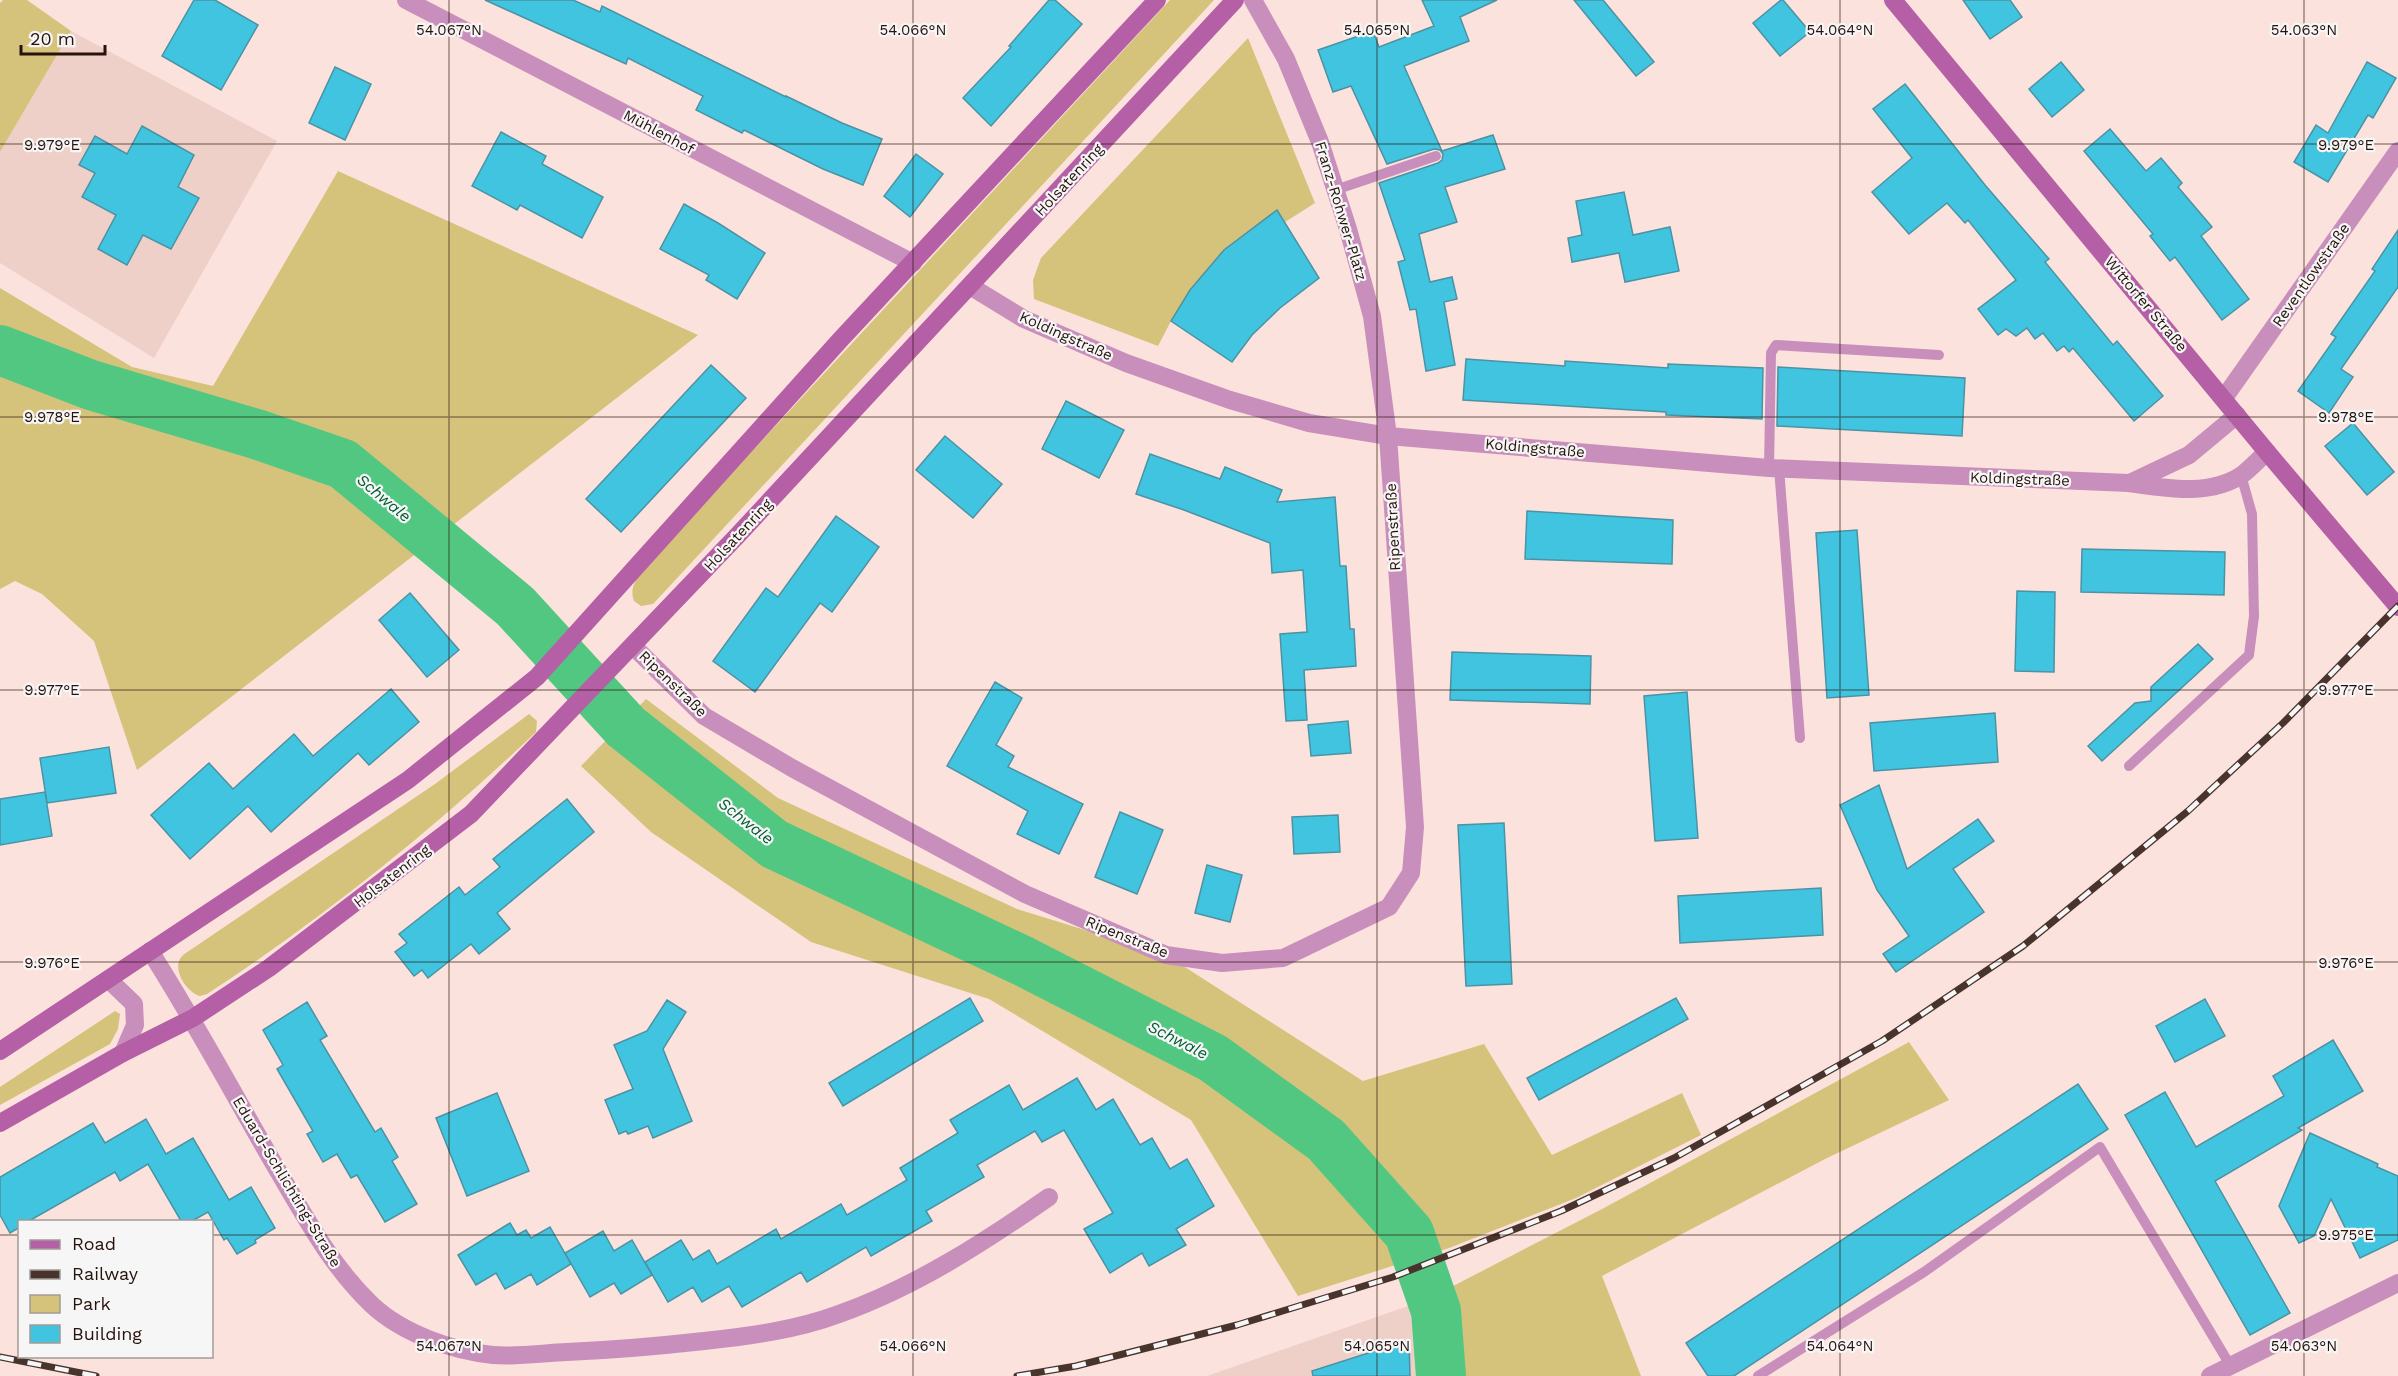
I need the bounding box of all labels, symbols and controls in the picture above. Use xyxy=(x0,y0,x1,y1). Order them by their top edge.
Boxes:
scale bar xyxy=(21,18,105,56)
text: 54.067°N xyxy=(416,21,482,39)
text: 54.066°N xyxy=(880,21,946,39)
text: 54.065°N xyxy=(1344,21,1410,39)
text: 54.064°N xyxy=(1807,21,1873,39)
text: 54.063°N xyxy=(2271,21,2337,39)
text: 20 m xyxy=(30,28,75,49)
street label: Mühlenhof xyxy=(620,106,698,158)
text: 9.979°E xyxy=(24,136,80,154)
text: 9.979°E xyxy=(2318,136,2374,154)
street label: Franz-Rohwer-Platz xyxy=(1311,139,1371,283)
street label: Holsatenring xyxy=(1031,140,1107,220)
street label: Reventlowstraße xyxy=(2269,220,2353,330)
street label: Wittorfer Straße xyxy=(2101,253,2191,355)
street label: Koldingstraße xyxy=(1017,307,1115,365)
text: 9.978°E xyxy=(24,408,80,426)
text: 9.978°E xyxy=(2318,408,2374,426)
street label: Koldingstraße xyxy=(1484,435,1586,461)
street label: Koldingstraße xyxy=(1970,468,2070,490)
water label: Schwale xyxy=(353,470,415,526)
street label: Ripenstraße xyxy=(1382,483,1404,571)
street label: Holsatenring xyxy=(700,495,776,575)
street label: Ripenstraße xyxy=(635,647,711,721)
text: 9.977°E xyxy=(24,681,80,699)
text: 9.977°E xyxy=(2318,681,2374,699)
water label: Schwale xyxy=(715,794,777,848)
street label: Holsatenring xyxy=(350,841,434,911)
street label: Ripenstraße xyxy=(1083,912,1171,962)
text: 9.976°E xyxy=(24,954,80,972)
text: 9.976°E xyxy=(2318,954,2374,972)
water label: Schwale xyxy=(1145,1017,1211,1063)
street label: Eduard-Schlichting-Straße xyxy=(229,1094,345,1270)
legend xyxy=(18,1220,213,1358)
text: 9.975°E xyxy=(2318,1226,2374,1244)
text: Road xyxy=(72,1233,116,1254)
text: Railway xyxy=(72,1263,139,1284)
text: Park xyxy=(72,1293,111,1314)
text: Building xyxy=(72,1323,142,1344)
text: 54.067°N xyxy=(416,1337,482,1355)
text: 54.066°N xyxy=(880,1337,946,1355)
text: 54.065°N xyxy=(1344,1337,1410,1355)
text: 54.064°N xyxy=(1807,1337,1873,1355)
text: 54.063°N xyxy=(2271,1337,2337,1355)

